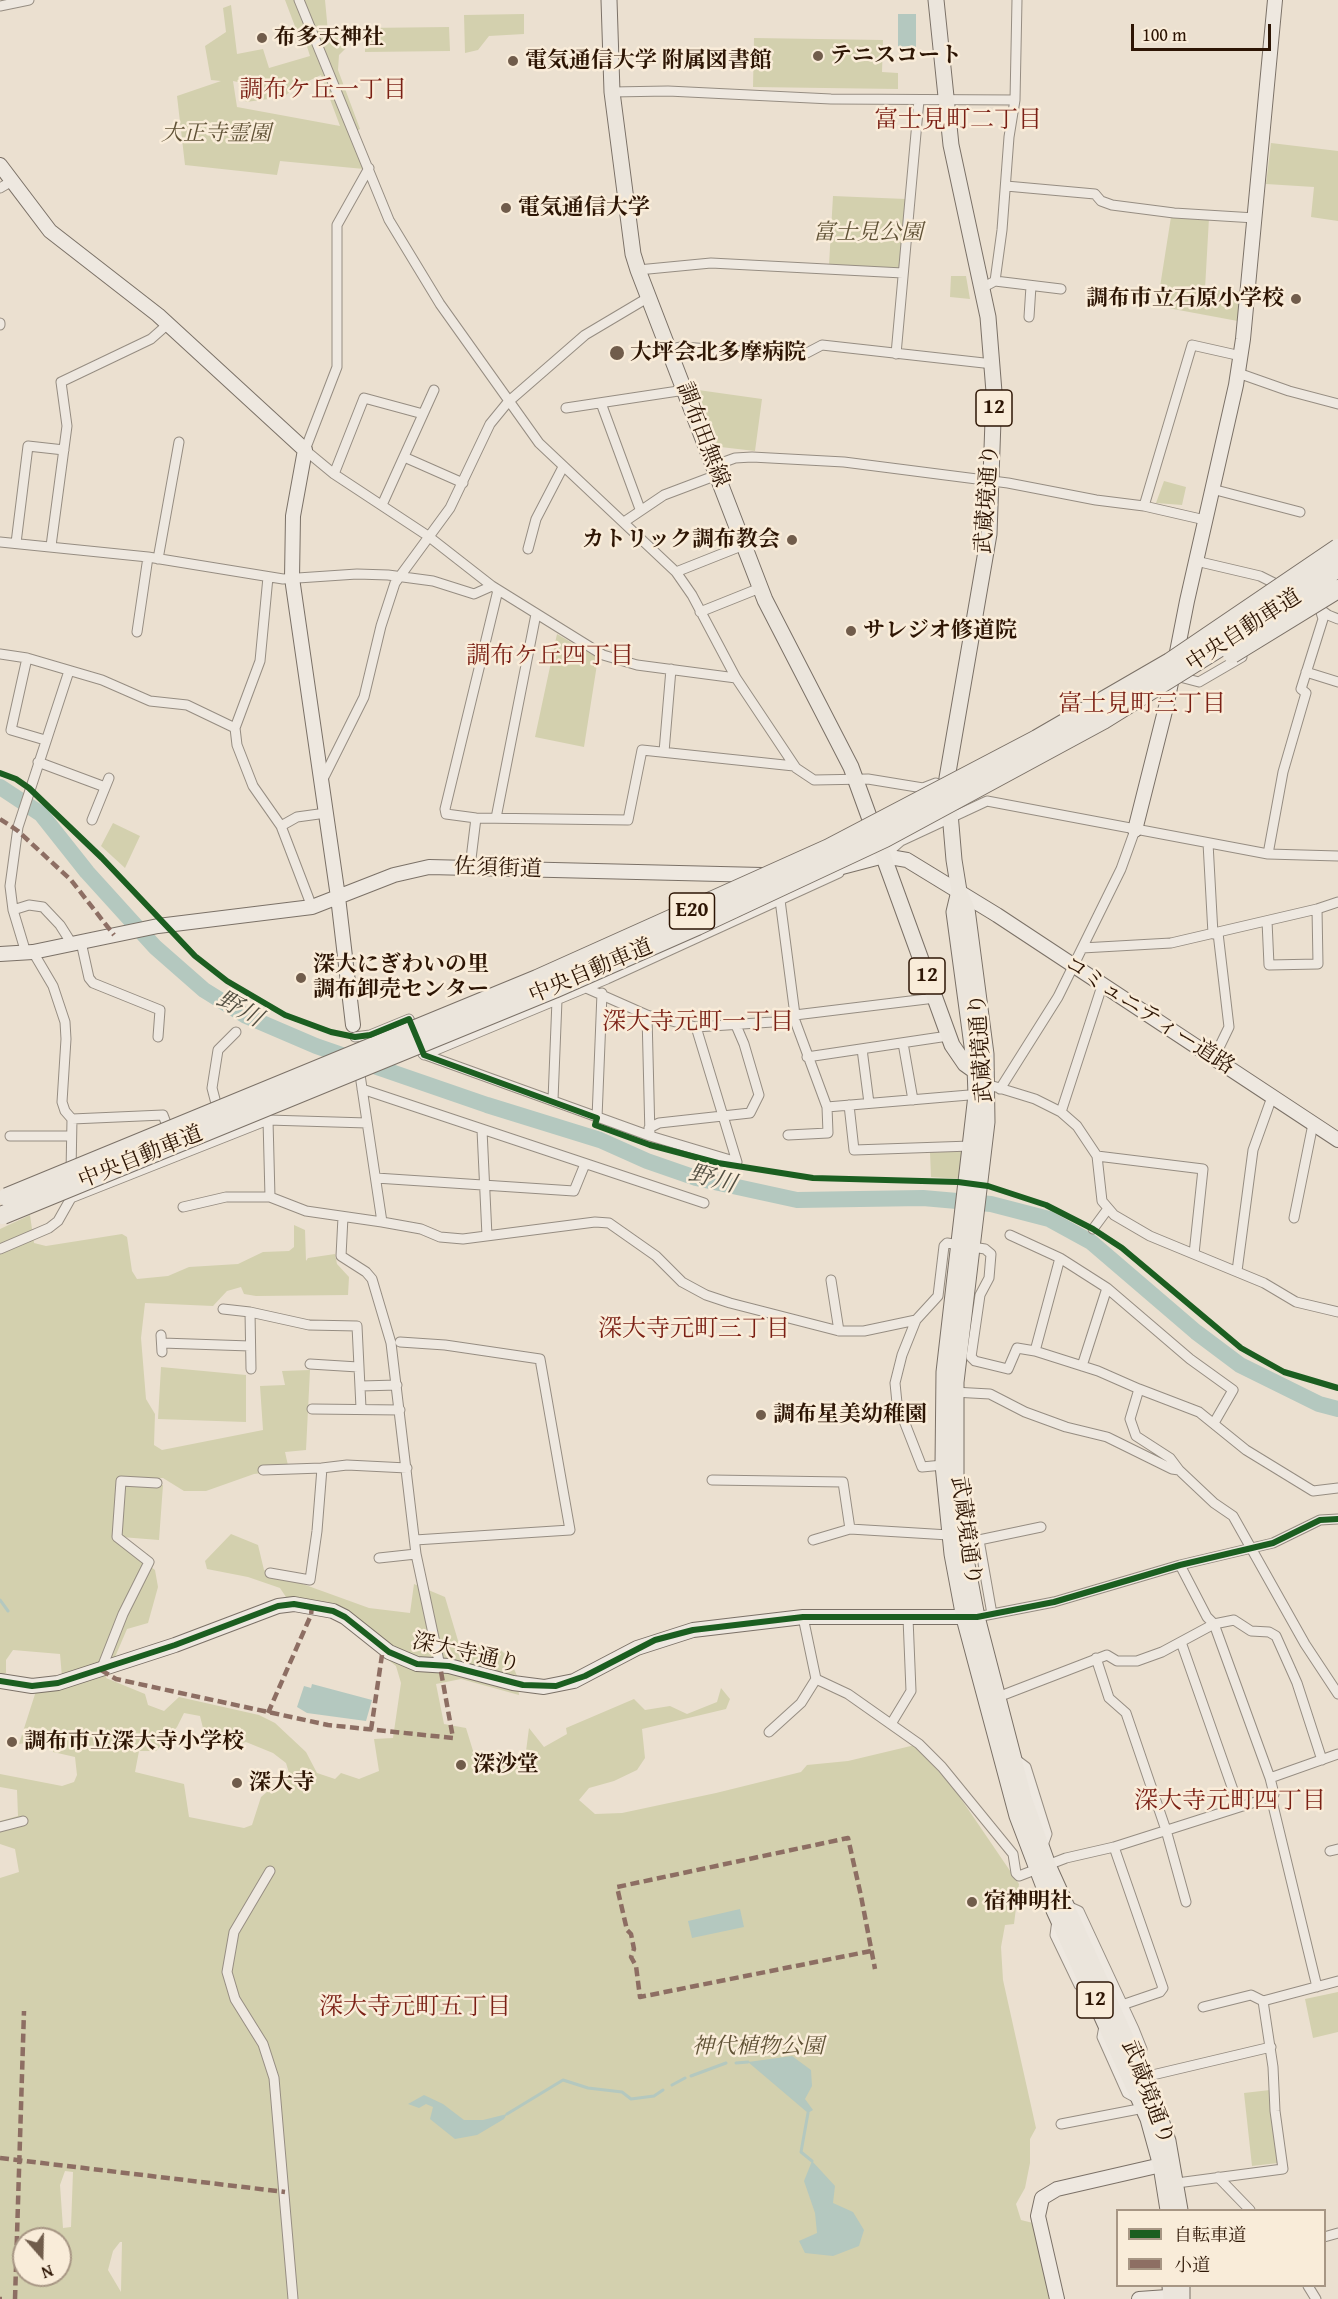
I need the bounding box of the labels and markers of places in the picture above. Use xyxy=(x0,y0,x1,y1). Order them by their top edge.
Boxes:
place label: 布多天神社 xyxy=(274,25,384,51)
marker: 布多天神社 xyxy=(255,31,269,45)
place label: テニスコート xyxy=(830,43,962,69)
place label: 電気通信大学 附属図書館 xyxy=(525,48,772,74)
marker: テニスコート xyxy=(811,49,825,63)
marker: 電気通信大学 附属図書館 xyxy=(506,54,520,68)
place label: 電気通信大学 xyxy=(518,195,650,221)
marker: 電気通信大学 xyxy=(499,201,513,215)
place label: 調布市立石原小学校 xyxy=(1086,286,1284,312)
marker: 調布市立石原小学校 xyxy=(1289,292,1303,306)
place label: 大坪会北多摩病院 xyxy=(630,340,806,366)
marker: 大坪会北多摩病院 xyxy=(608,344,626,362)
place label: カトリック調布教会 xyxy=(582,527,780,553)
marker: カトリック調布教会 xyxy=(785,533,799,547)
place label: サレジオ修道院 xyxy=(863,618,1017,644)
marker: サレジオ修道院 xyxy=(844,624,858,638)
place label: 深大にぎわいの里 調布卸売センター xyxy=(313,952,489,1004)
marker: 深大にぎわいの里 調布卸売センター xyxy=(294,971,308,985)
place label: 調布星美幼稚園 xyxy=(773,1402,927,1428)
marker: 調布星美幼稚園 xyxy=(754,1408,768,1422)
place label: 調布市立深大寺小学校 xyxy=(24,1729,244,1755)
marker: 調布市立深大寺小学校 xyxy=(5,1735,19,1749)
place label: 深沙堂 xyxy=(473,1752,539,1778)
marker: 深沙堂 xyxy=(454,1758,468,1772)
place label: 深大寺 xyxy=(249,1770,315,1796)
marker: 深大寺 xyxy=(230,1776,244,1790)
place label: 宿神明社 xyxy=(984,1889,1072,1915)
marker: 宿神明社 xyxy=(965,1895,979,1909)

